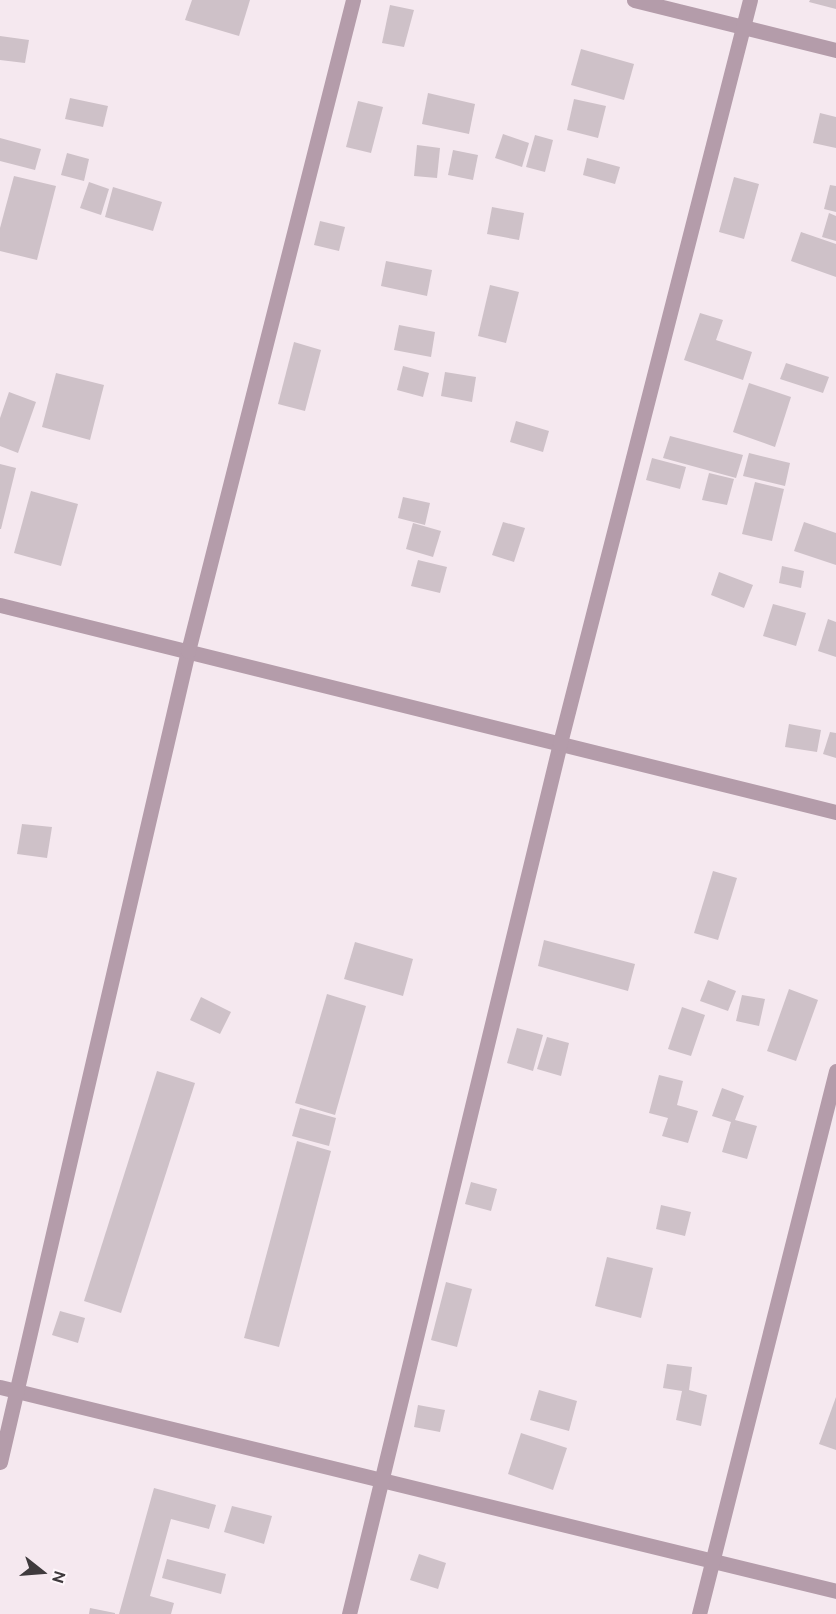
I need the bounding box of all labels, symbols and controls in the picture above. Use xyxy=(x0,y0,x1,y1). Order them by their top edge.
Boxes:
north arrow xyxy=(12,1542,72,1602)
text: N xyxy=(49,1569,70,1586)

